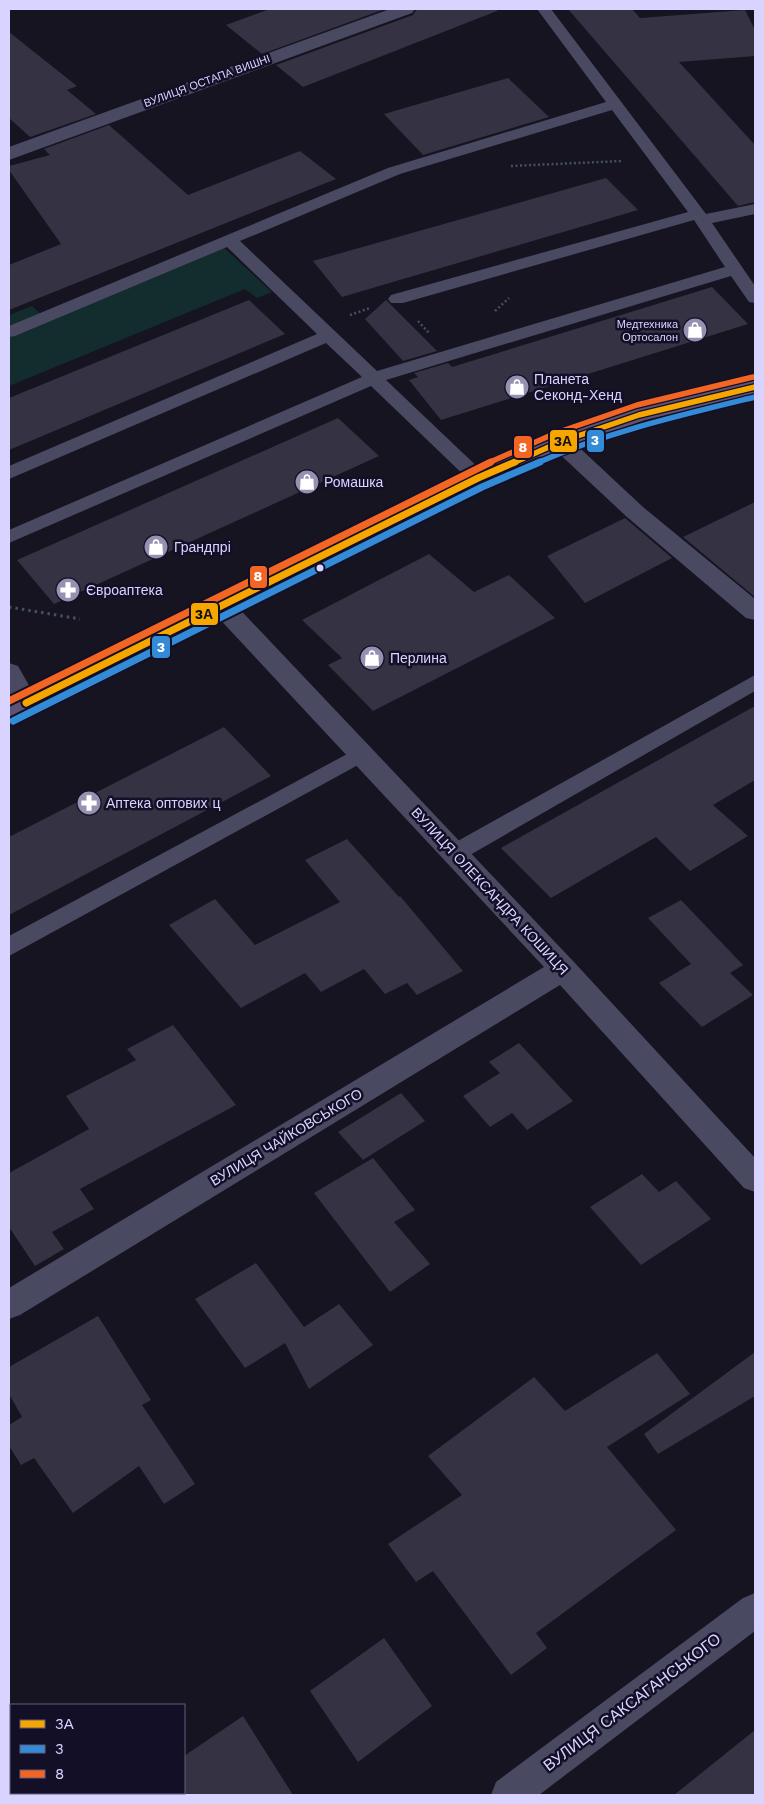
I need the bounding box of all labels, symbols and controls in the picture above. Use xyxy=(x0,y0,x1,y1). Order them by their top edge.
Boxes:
street label: ВУЛИЦЯ ОСТАПА ВИШНІ xyxy=(142,52,272,110)
shop icon: Медтехника Ортосалон xyxy=(682,317,708,343)
place label: Медтехника Ортосалон xyxy=(617,318,679,344)
place label: Планета Секонд-Хенд xyxy=(534,371,622,403)
shop icon: Планета Секонд-Хенд xyxy=(504,374,530,400)
line badge: 3А xyxy=(549,429,578,453)
line badge: 3 xyxy=(586,429,605,453)
text: 3 xyxy=(591,432,599,448)
text: 3А xyxy=(554,433,572,449)
line badge: 8 xyxy=(513,435,533,459)
text: 8 xyxy=(519,439,528,455)
shop icon: Ромашка xyxy=(294,469,320,495)
place label: Ромашка xyxy=(324,474,384,490)
shop icon: Грандпрі xyxy=(143,534,169,560)
place label: Грандпрі xyxy=(174,539,231,555)
unlabelled marker xyxy=(315,563,325,573)
line badge: 8 xyxy=(249,565,268,589)
text: 8 xyxy=(254,568,263,584)
pharmacy icon: Євроаптека xyxy=(55,577,81,603)
place label: Євроаптека xyxy=(86,582,163,598)
line badge: 3А xyxy=(190,602,219,626)
text: 3А xyxy=(195,606,213,622)
line badge: 3 xyxy=(151,635,171,659)
text: 3 xyxy=(157,639,165,655)
shop icon: Перлина xyxy=(359,645,385,671)
place label: Перлина xyxy=(390,650,447,666)
pharmacy icon: Аптека оптових ц xyxy=(76,790,102,816)
place label: Аптека оптових ц xyxy=(106,795,220,811)
street label: ВУЛИЦЯ ОЛЕКСАНДРА КОШИЦЯ xyxy=(408,804,572,978)
street label: ВУЛИЦЯ ЧАЙКОВСЬКОГО xyxy=(207,1084,365,1189)
street label: ВУЛИЦЯ САКСАГАНСЬКОГО xyxy=(540,1629,724,1775)
legend xyxy=(10,1704,185,1794)
text: 3А xyxy=(55,1715,74,1733)
text: 3 xyxy=(55,1740,64,1758)
text: 8 xyxy=(55,1765,64,1783)

